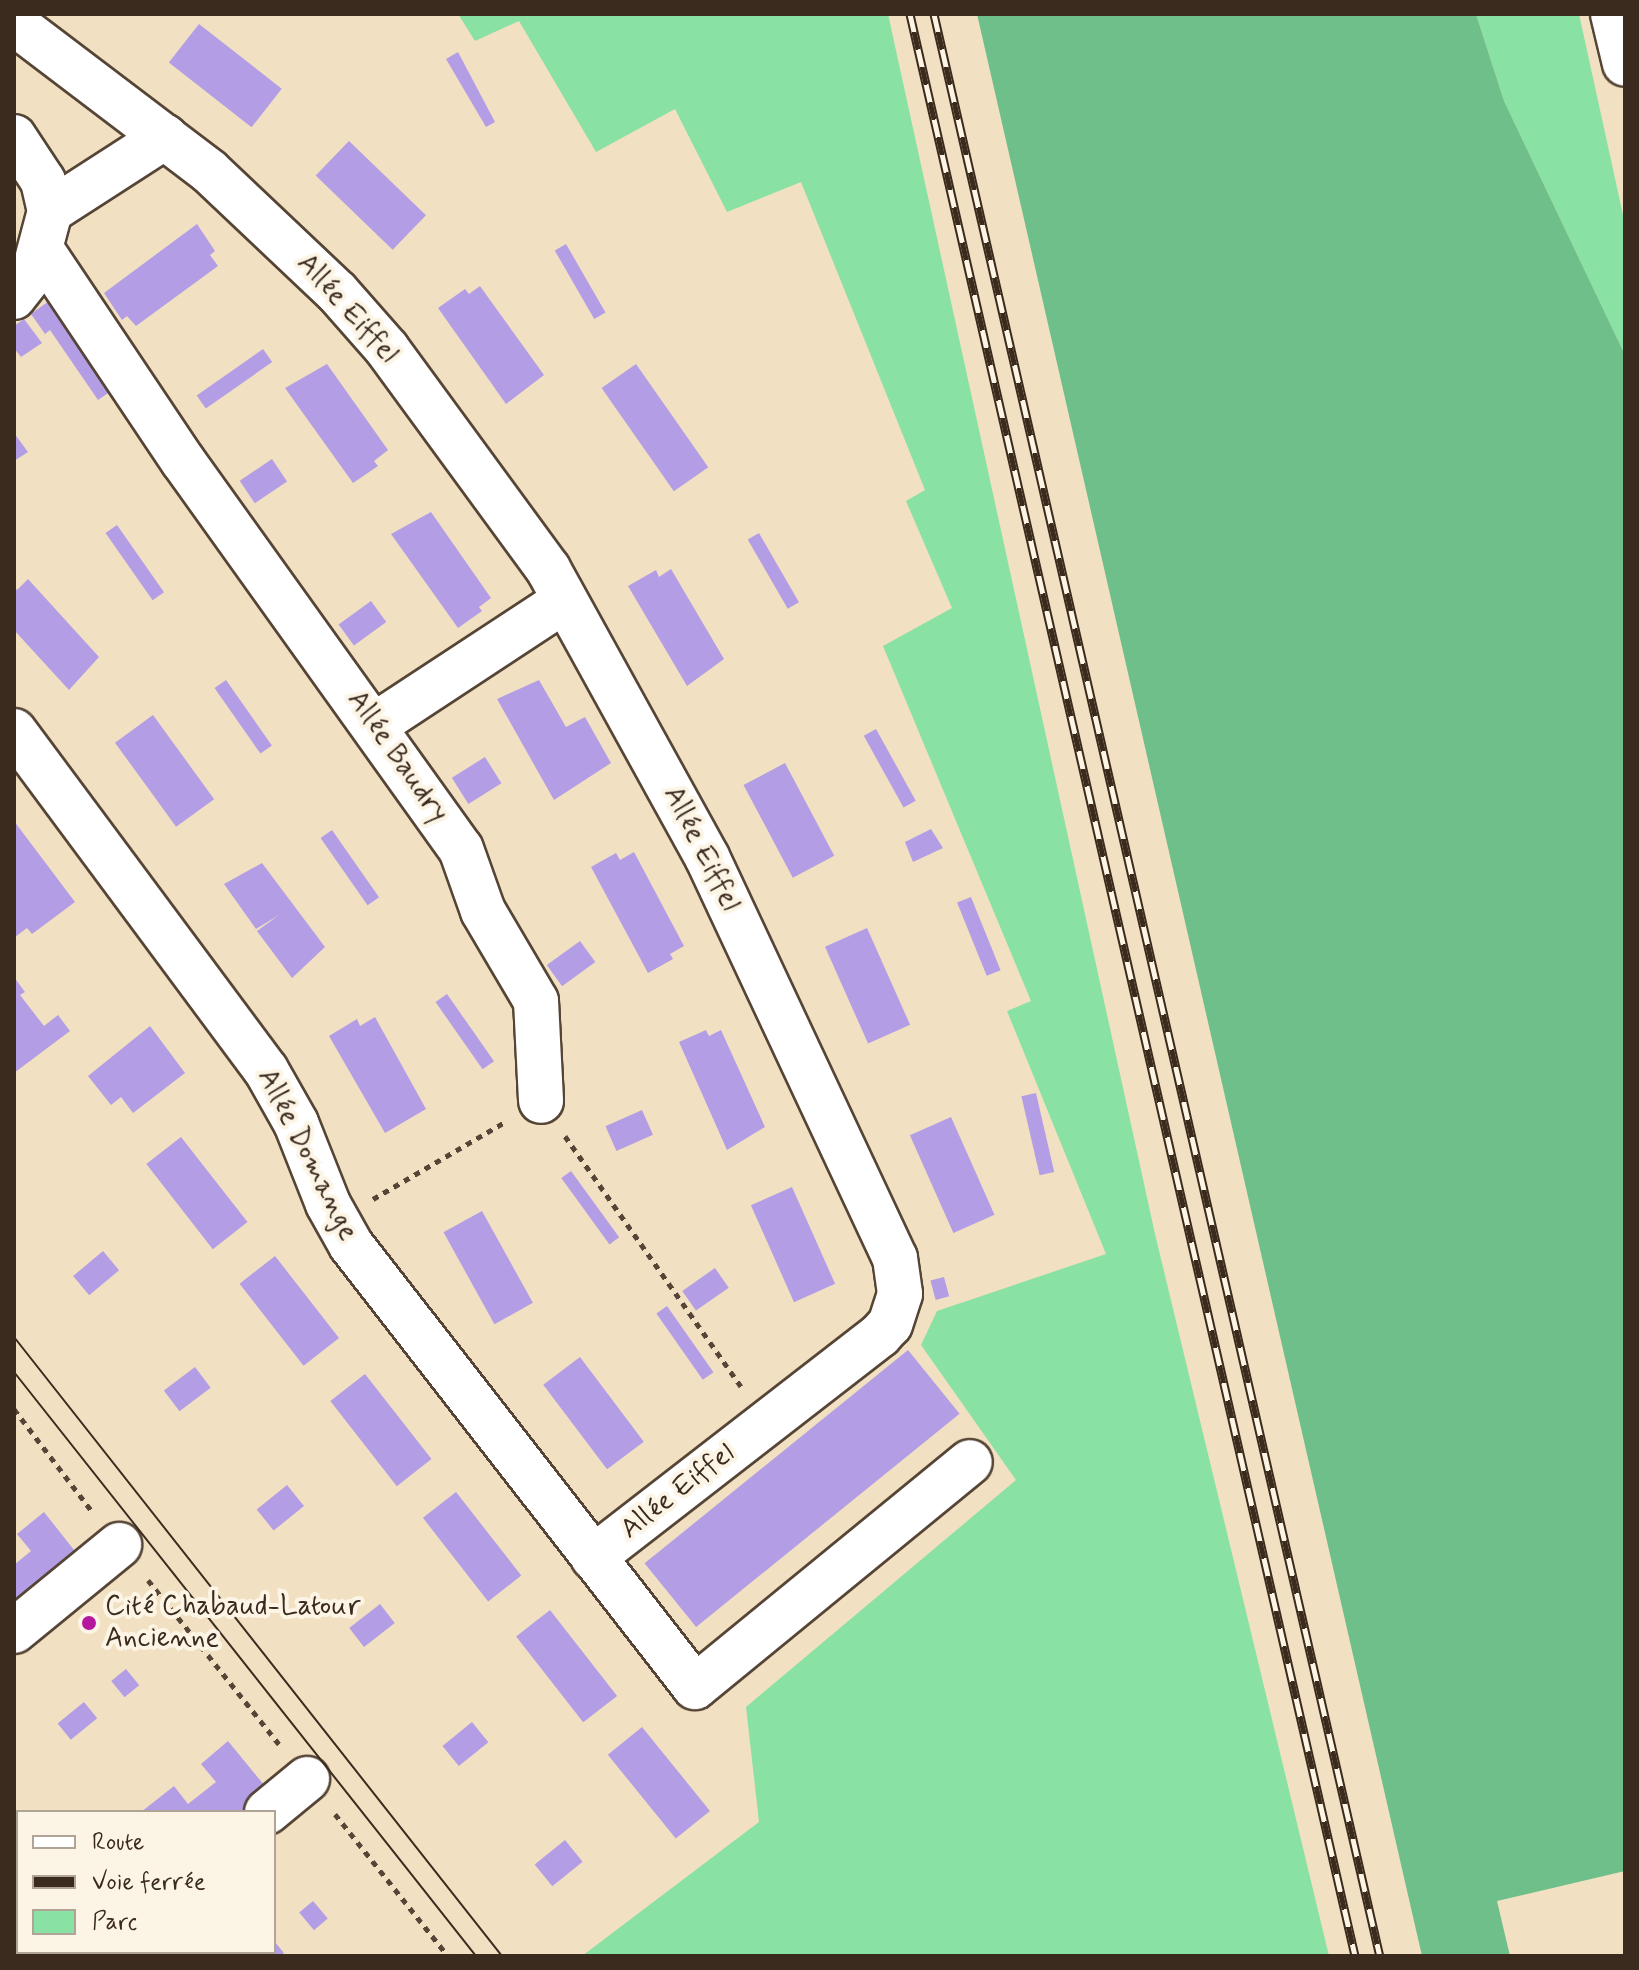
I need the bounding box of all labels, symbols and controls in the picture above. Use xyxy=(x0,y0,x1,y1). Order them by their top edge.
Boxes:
street label: Allée Eiffel xyxy=(291,249,403,369)
street label: Allée Baudry xyxy=(341,687,453,827)
street label: Allée Eiffel xyxy=(656,783,746,915)
street label: Allée Domange xyxy=(250,1065,364,1245)
street label: Allée Eiffel xyxy=(616,1438,740,1546)
place label: Cité Chabaud-Latour Ancienne xyxy=(105,1590,360,1656)
marker: Cité Chabaud-Latour Ancienne xyxy=(80,1614,98,1632)
legend xyxy=(16,1810,276,1954)
text: Route xyxy=(92,1827,144,1858)
text: Voie ferrée xyxy=(92,1867,206,1898)
text: Parc xyxy=(92,1907,137,1938)

